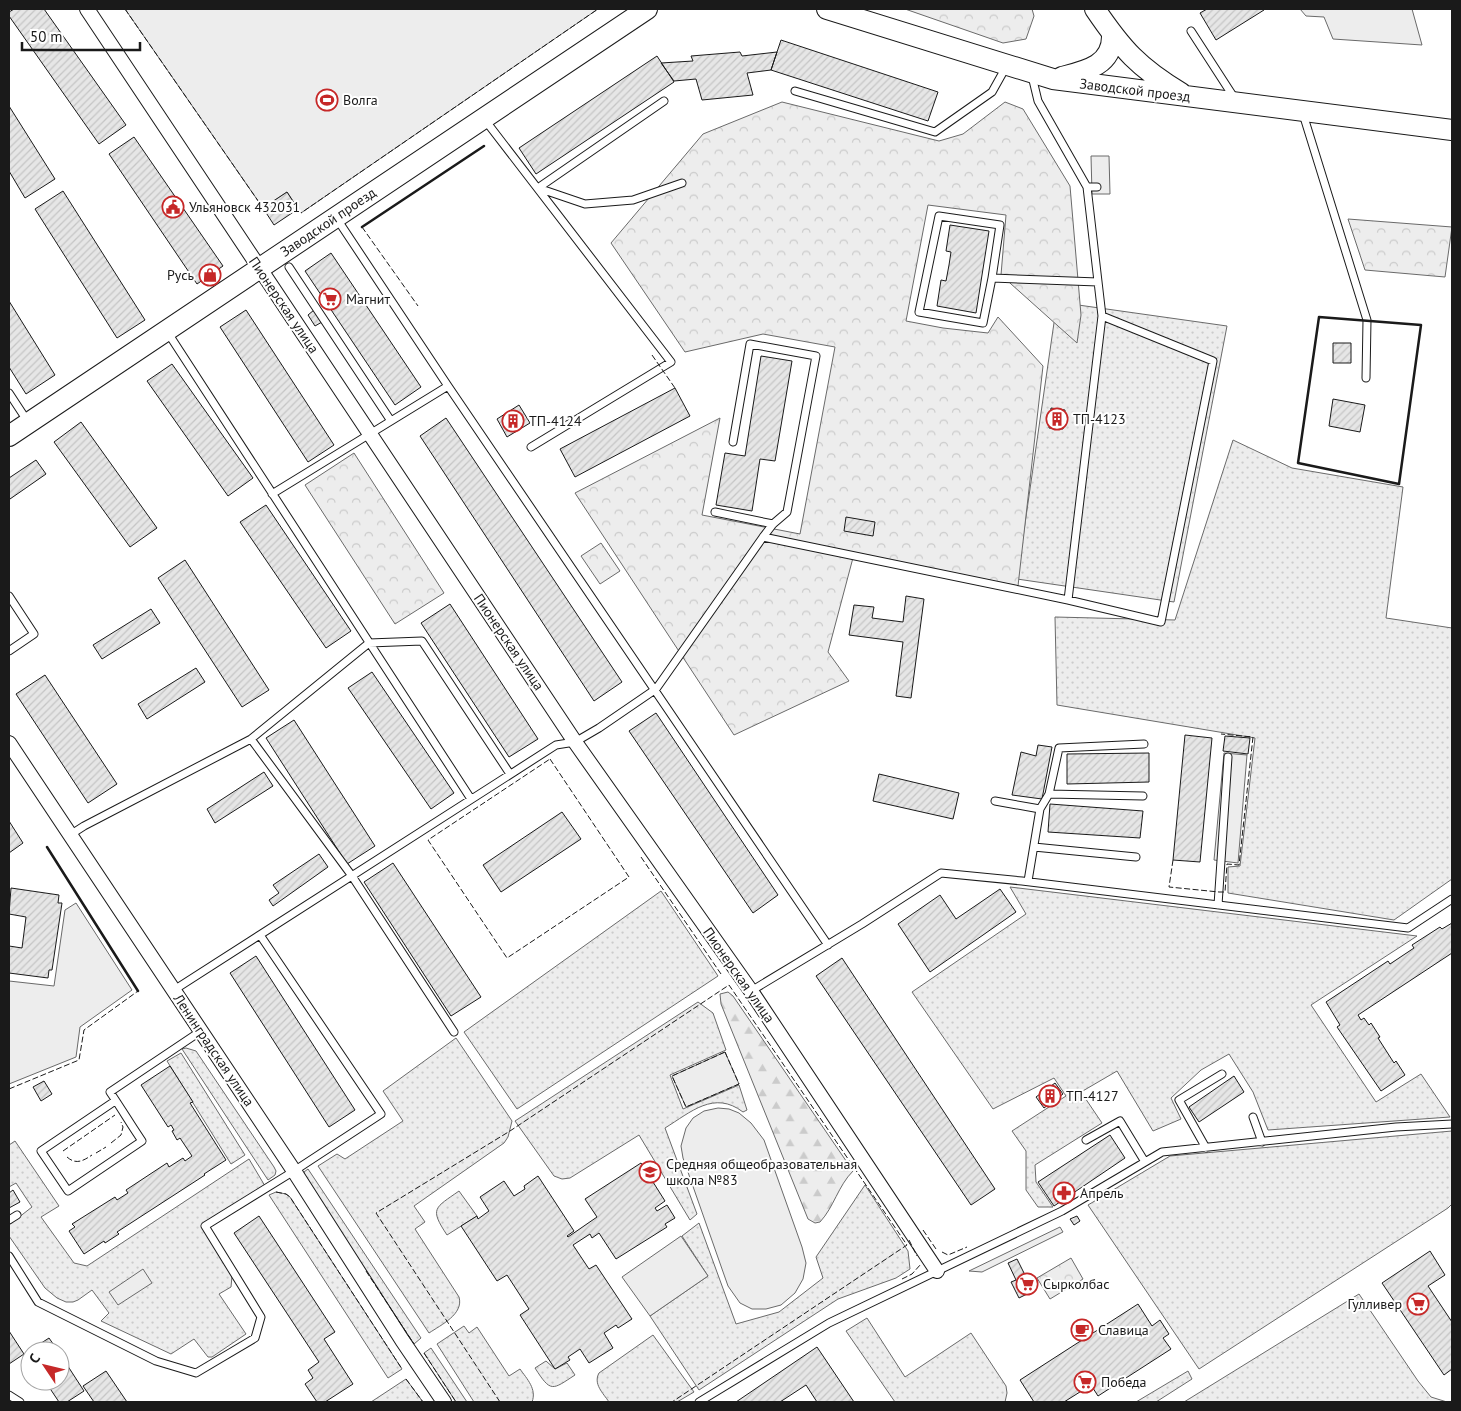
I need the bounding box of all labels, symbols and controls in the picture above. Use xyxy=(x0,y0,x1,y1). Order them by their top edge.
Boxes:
scale bar xyxy=(22,20,140,52)
text: 50 m xyxy=(30,27,63,46)
street label: Заводской проезд xyxy=(1078,74,1192,106)
sports icon: Волга xyxy=(315,88,339,112)
place label: Волга xyxy=(343,91,378,109)
street label: Заводской проезд xyxy=(277,183,380,261)
public building icon: Ульяновск 432031 xyxy=(161,195,185,219)
place label: Ульяновск 432031 xyxy=(189,198,300,216)
street label: Пионерская улица xyxy=(245,253,323,357)
shop icon: Русь xyxy=(198,263,222,287)
place label: Русь xyxy=(167,266,195,284)
supermarket icon: Магнит xyxy=(318,287,342,311)
place label: Магнит xyxy=(346,290,390,308)
building icon: ТП-4123 xyxy=(1045,407,1069,431)
building icon: ТП-4124 xyxy=(501,409,525,433)
place label: ТП-4123 xyxy=(1073,410,1126,428)
place label: ТП-4124 xyxy=(529,412,582,430)
street label: Пионерская улица xyxy=(470,590,548,694)
street label: Пионерская улица xyxy=(699,924,779,1026)
street label: Ленинградская улица xyxy=(169,989,258,1110)
building icon: ТП-4127 xyxy=(1038,1084,1062,1108)
place label: ТП-4127 xyxy=(1066,1087,1119,1105)
place label: Средняя общеобразовательная школа №83 xyxy=(666,1155,857,1189)
school or university icon: Средняя общеобразовательная школа №83 xyxy=(638,1160,662,1184)
pharmacy icon: Апрель xyxy=(1052,1181,1076,1205)
place label: Апрель xyxy=(1080,1184,1124,1202)
supermarket icon: Сырколбас xyxy=(1015,1272,1039,1296)
place label: Сырколбас xyxy=(1043,1275,1110,1293)
supermarket icon: Гулливер xyxy=(1406,1292,1430,1316)
place label: Гулливер xyxy=(1348,1295,1402,1313)
cafe icon: Славица xyxy=(1070,1318,1094,1342)
place label: Славица xyxy=(1098,1321,1149,1339)
north arrow xyxy=(20,1341,70,1391)
text: С xyxy=(25,1350,44,1367)
supermarket icon: Победа xyxy=(1073,1370,1097,1394)
place label: Победа xyxy=(1101,1373,1147,1391)

